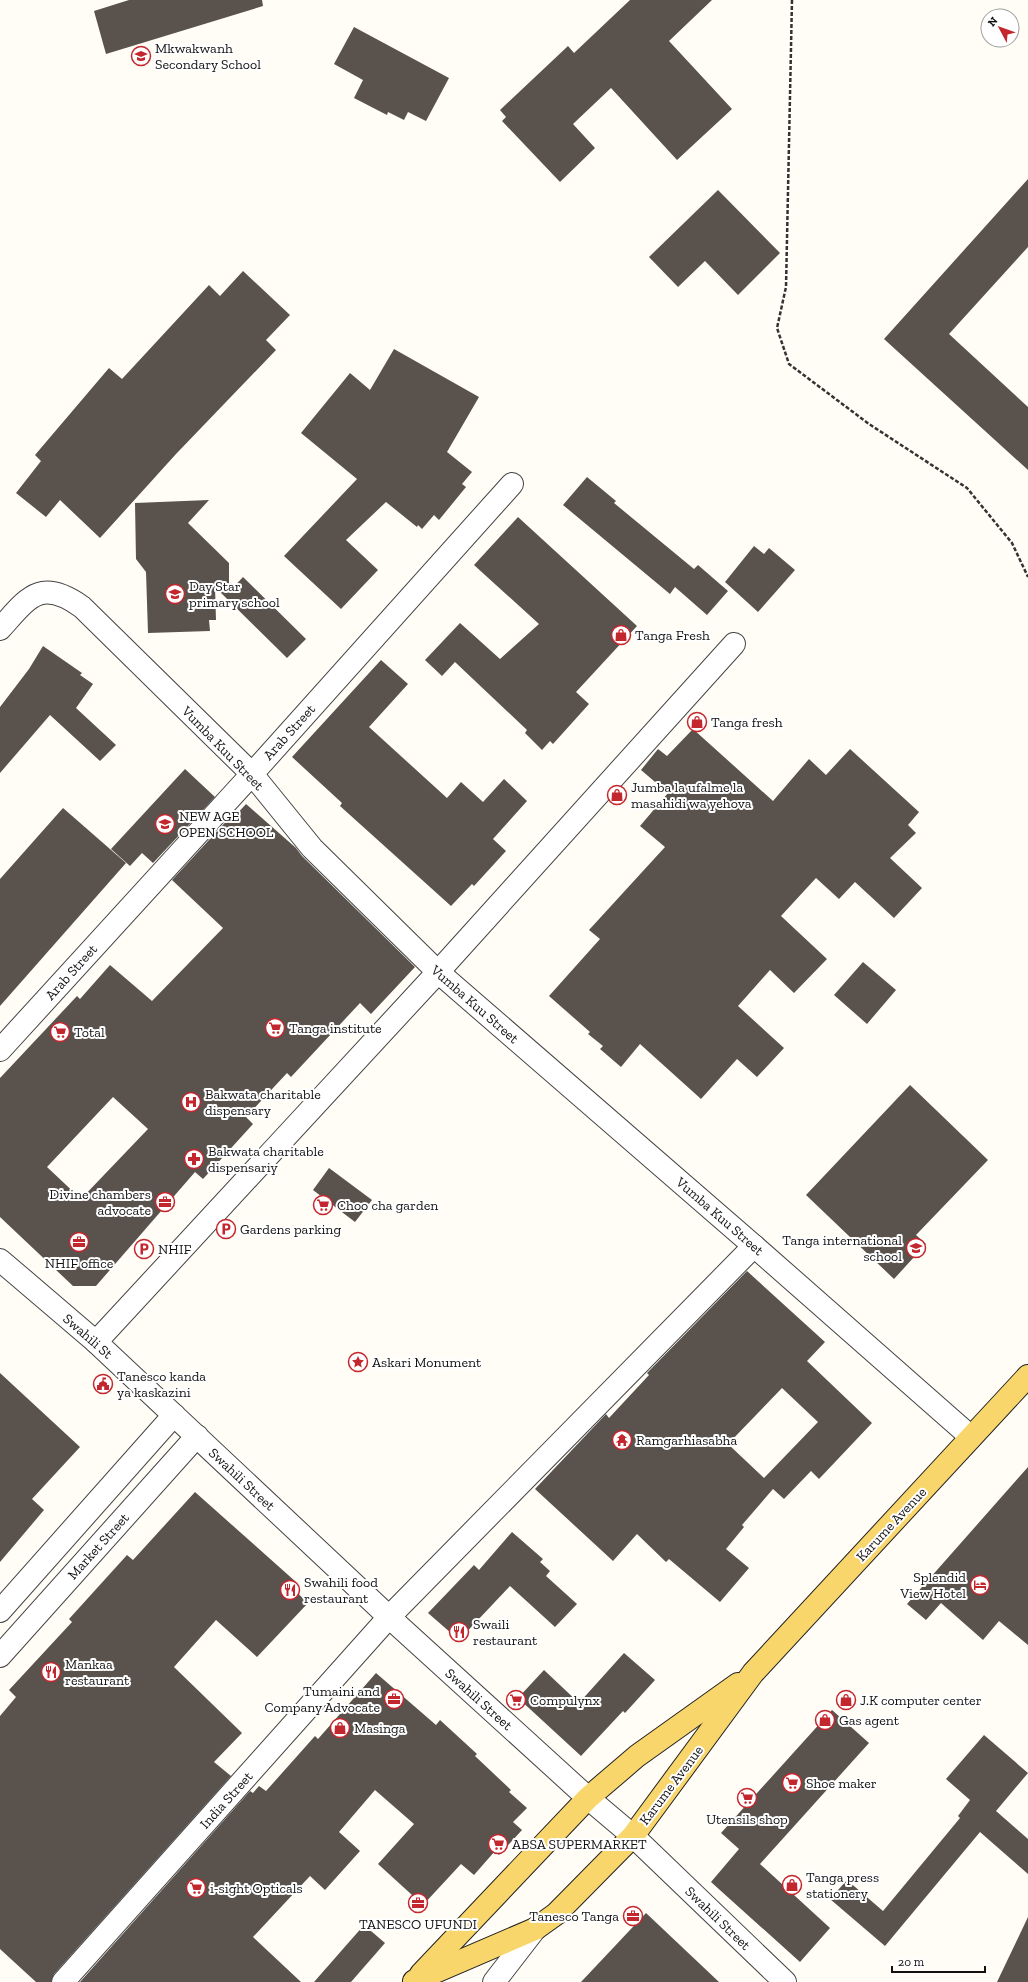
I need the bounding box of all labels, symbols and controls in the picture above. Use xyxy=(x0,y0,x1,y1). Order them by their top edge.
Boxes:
north arrow xyxy=(980,8,1020,48)
text: N xyxy=(985,14,1001,29)
place label: Mkwakwanh Secondary School xyxy=(155,40,261,73)
school or university icon: Mkwakwanh Secondary School xyxy=(130,45,152,67)
place label: Day Star primary school xyxy=(189,578,280,611)
school or university icon: Day Star primary school xyxy=(164,583,186,605)
shop icon: Tanga Fresh xyxy=(610,624,632,646)
place label: Tanga Fresh xyxy=(635,627,710,644)
street label: Arab Street xyxy=(260,700,319,764)
street label: Vumba Kuu Street xyxy=(177,702,268,795)
shop icon: Tanga fresh xyxy=(686,711,708,733)
place label: Tanga fresh xyxy=(711,714,783,731)
place label: Jumba la ufalme la masahidi wa yehova xyxy=(631,779,752,812)
shop icon: Jumba la ufalme la masahidi wa yehova xyxy=(606,784,628,806)
place label: NEW AGE OPEN SCHOOL xyxy=(179,808,274,841)
school or university icon: NEW AGE OPEN SCHOOL xyxy=(154,813,176,835)
street label: Arab Street xyxy=(42,940,101,1004)
street label: Vumba Kuu Street xyxy=(427,961,523,1048)
supermarket icon: Tanga institute xyxy=(264,1017,286,1039)
place label: Tanga institute xyxy=(289,1020,382,1037)
supermarket icon: Total xyxy=(49,1021,71,1043)
place label: Total xyxy=(74,1024,105,1041)
place label: Bakwata charitable dispensary xyxy=(205,1086,321,1119)
hospital icon: Bakwata charitable dispensary xyxy=(180,1091,202,1113)
place label: Bakwata charitable dispensariy xyxy=(208,1143,324,1176)
pharmacy icon: Bakwata charitable dispensariy xyxy=(183,1148,205,1170)
street label: Vumba Kuu Street xyxy=(672,1173,768,1260)
place label: Divine chambers advocate xyxy=(49,1186,151,1219)
office icon: Divine chambers advocate xyxy=(154,1191,176,1213)
supermarket icon: Choo cha garden xyxy=(312,1194,334,1216)
place label: Choo cha garden xyxy=(337,1197,438,1214)
parking icon: Gardens parking xyxy=(215,1218,237,1240)
place label: Gardens parking xyxy=(240,1221,341,1238)
office icon: NHIF office xyxy=(68,1231,90,1253)
place label: Tanga international school xyxy=(782,1232,902,1265)
school or university icon: Tanga international school xyxy=(905,1237,927,1259)
parking icon: NHIF xyxy=(133,1238,155,1260)
place label: NHIF xyxy=(158,1241,191,1258)
place label: NHIF office xyxy=(45,1255,114,1272)
street label: Swahili St xyxy=(59,1310,117,1363)
place icon: Askari Monument xyxy=(347,1351,369,1373)
place label: Askari Monument xyxy=(372,1354,482,1371)
place label: Tanesco kanda ya kaskazini xyxy=(117,1368,206,1401)
public building icon: Tanesco kanda ya kaskazini xyxy=(92,1373,114,1395)
temple icon: Ramgarhiasabha xyxy=(611,1429,633,1451)
place label: Ramgarhiasabha xyxy=(636,1432,737,1449)
street label: Swahili Street xyxy=(205,1444,279,1515)
street label: Karume Avenue xyxy=(853,1483,930,1565)
street label: Market Street xyxy=(64,1509,133,1583)
place label: Splendid View Hotel xyxy=(899,1569,966,1602)
place label: Swahili food restaurant xyxy=(304,1574,378,1607)
hotel icon: Splendid View Hotel xyxy=(969,1574,991,1596)
restaurant icon: Swahili food restaurant xyxy=(279,1579,301,1601)
place label: Swaili restaurant xyxy=(473,1616,538,1649)
restaurant icon: Swaili restaurant xyxy=(448,1621,470,1643)
place label: Mankaa restaurant xyxy=(65,1656,130,1689)
restaurant icon: Mankaa restaurant xyxy=(40,1661,62,1683)
street label: Swahili Street xyxy=(442,1665,516,1734)
place label: Tumaini and Company Advocate xyxy=(264,1683,380,1716)
office icon: Tumaini and Company Advocate xyxy=(383,1688,405,1710)
supermarket icon: Compulynx xyxy=(505,1689,527,1711)
shop icon: J.K computer center xyxy=(835,1689,857,1711)
place label: Compulynx xyxy=(530,1692,600,1709)
place label: J.K computer center xyxy=(860,1692,982,1709)
shop icon: Gas agent xyxy=(814,1709,836,1731)
place label: Gas agent xyxy=(839,1712,900,1729)
shop icon: Masinga xyxy=(329,1717,351,1739)
place label: Masinga xyxy=(354,1720,406,1737)
street label: Karume Avenue xyxy=(636,1742,707,1828)
street label: India Street xyxy=(196,1768,257,1832)
supermarket icon: Shoe maker xyxy=(781,1772,803,1794)
place label: Shoe maker xyxy=(806,1775,877,1792)
supermarket icon: Utensils shop xyxy=(736,1787,758,1809)
place label: Utensils shop xyxy=(706,1811,788,1828)
supermarket icon: ABSA SUPERMARKET xyxy=(487,1833,509,1855)
place label: ABSA SUPERMARKET xyxy=(512,1836,647,1853)
place label: Tanga press stationery xyxy=(806,1869,879,1902)
shop icon: Tanga press stationery xyxy=(781,1874,803,1896)
supermarket icon: i-sight Opticals xyxy=(185,1877,207,1899)
place label: i-sight Opticals xyxy=(210,1880,303,1897)
street label: Swahili Street xyxy=(681,1883,754,1954)
office icon: TANESCO UFUNDI xyxy=(407,1892,429,1914)
office icon: Tanesco Tanga xyxy=(622,1905,644,1927)
place label: Tanesco Tanga xyxy=(529,1908,619,1925)
place label: TANESCO UFUNDI xyxy=(359,1916,477,1933)
scale bar xyxy=(892,1948,985,1974)
text: 20 m xyxy=(898,1955,925,1969)

